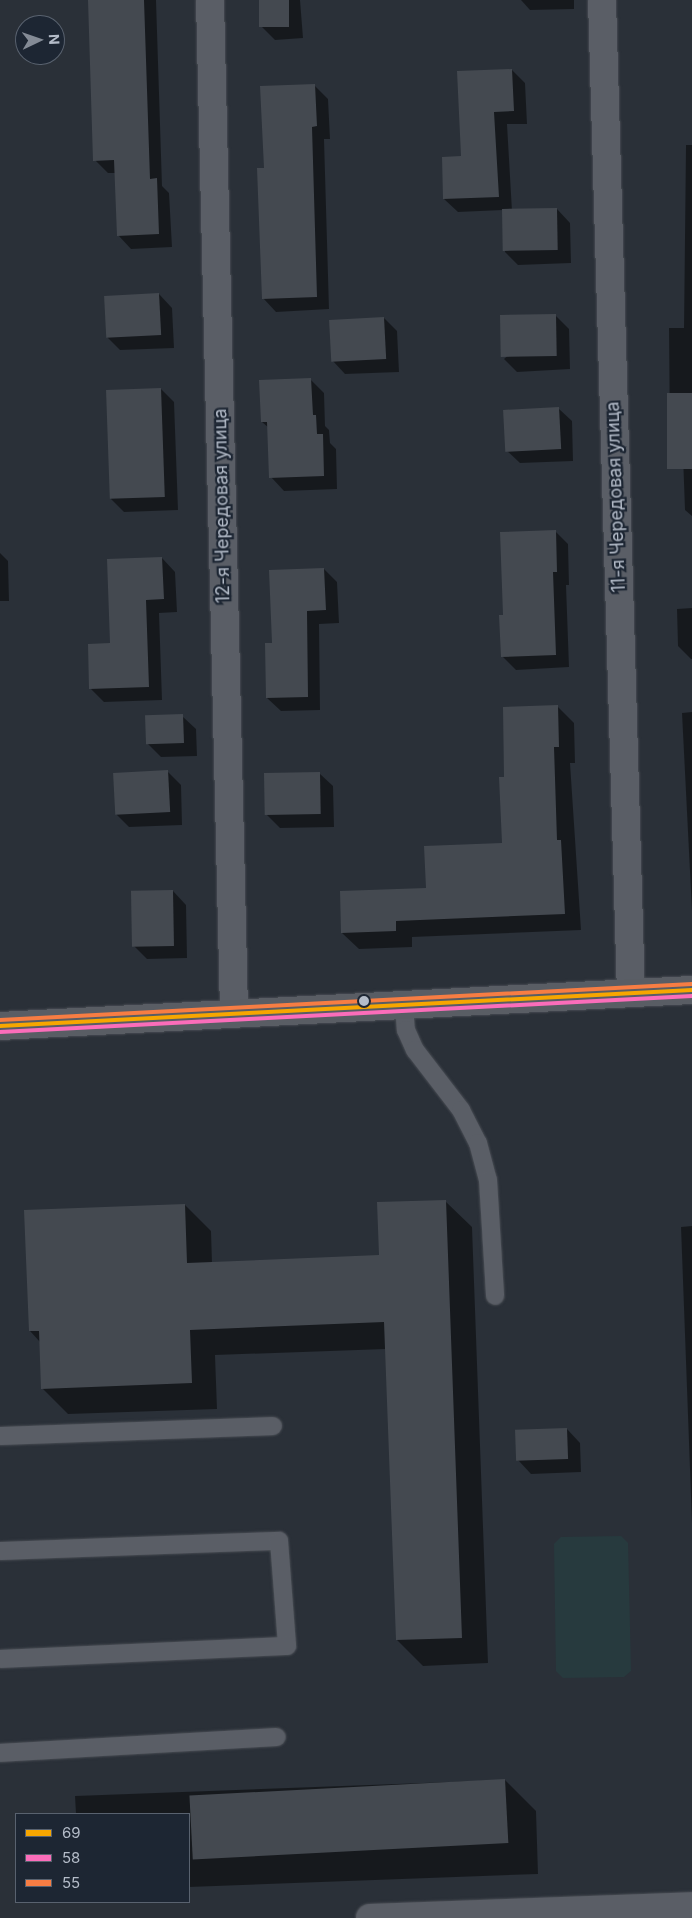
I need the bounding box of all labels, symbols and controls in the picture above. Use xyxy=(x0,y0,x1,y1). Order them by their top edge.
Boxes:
north arrow xyxy=(15,15,65,65)
text: N xyxy=(46,33,63,45)
street label: 11-я Чередовая улица xyxy=(602,401,630,593)
street label: 12-я Чередовая улица xyxy=(210,408,234,604)
unlabelled marker xyxy=(359,996,369,1006)
legend xyxy=(15,1813,190,1903)
text: 69 xyxy=(62,1823,81,1842)
text: 58 xyxy=(62,1848,80,1867)
text: 55 xyxy=(62,1873,80,1892)

